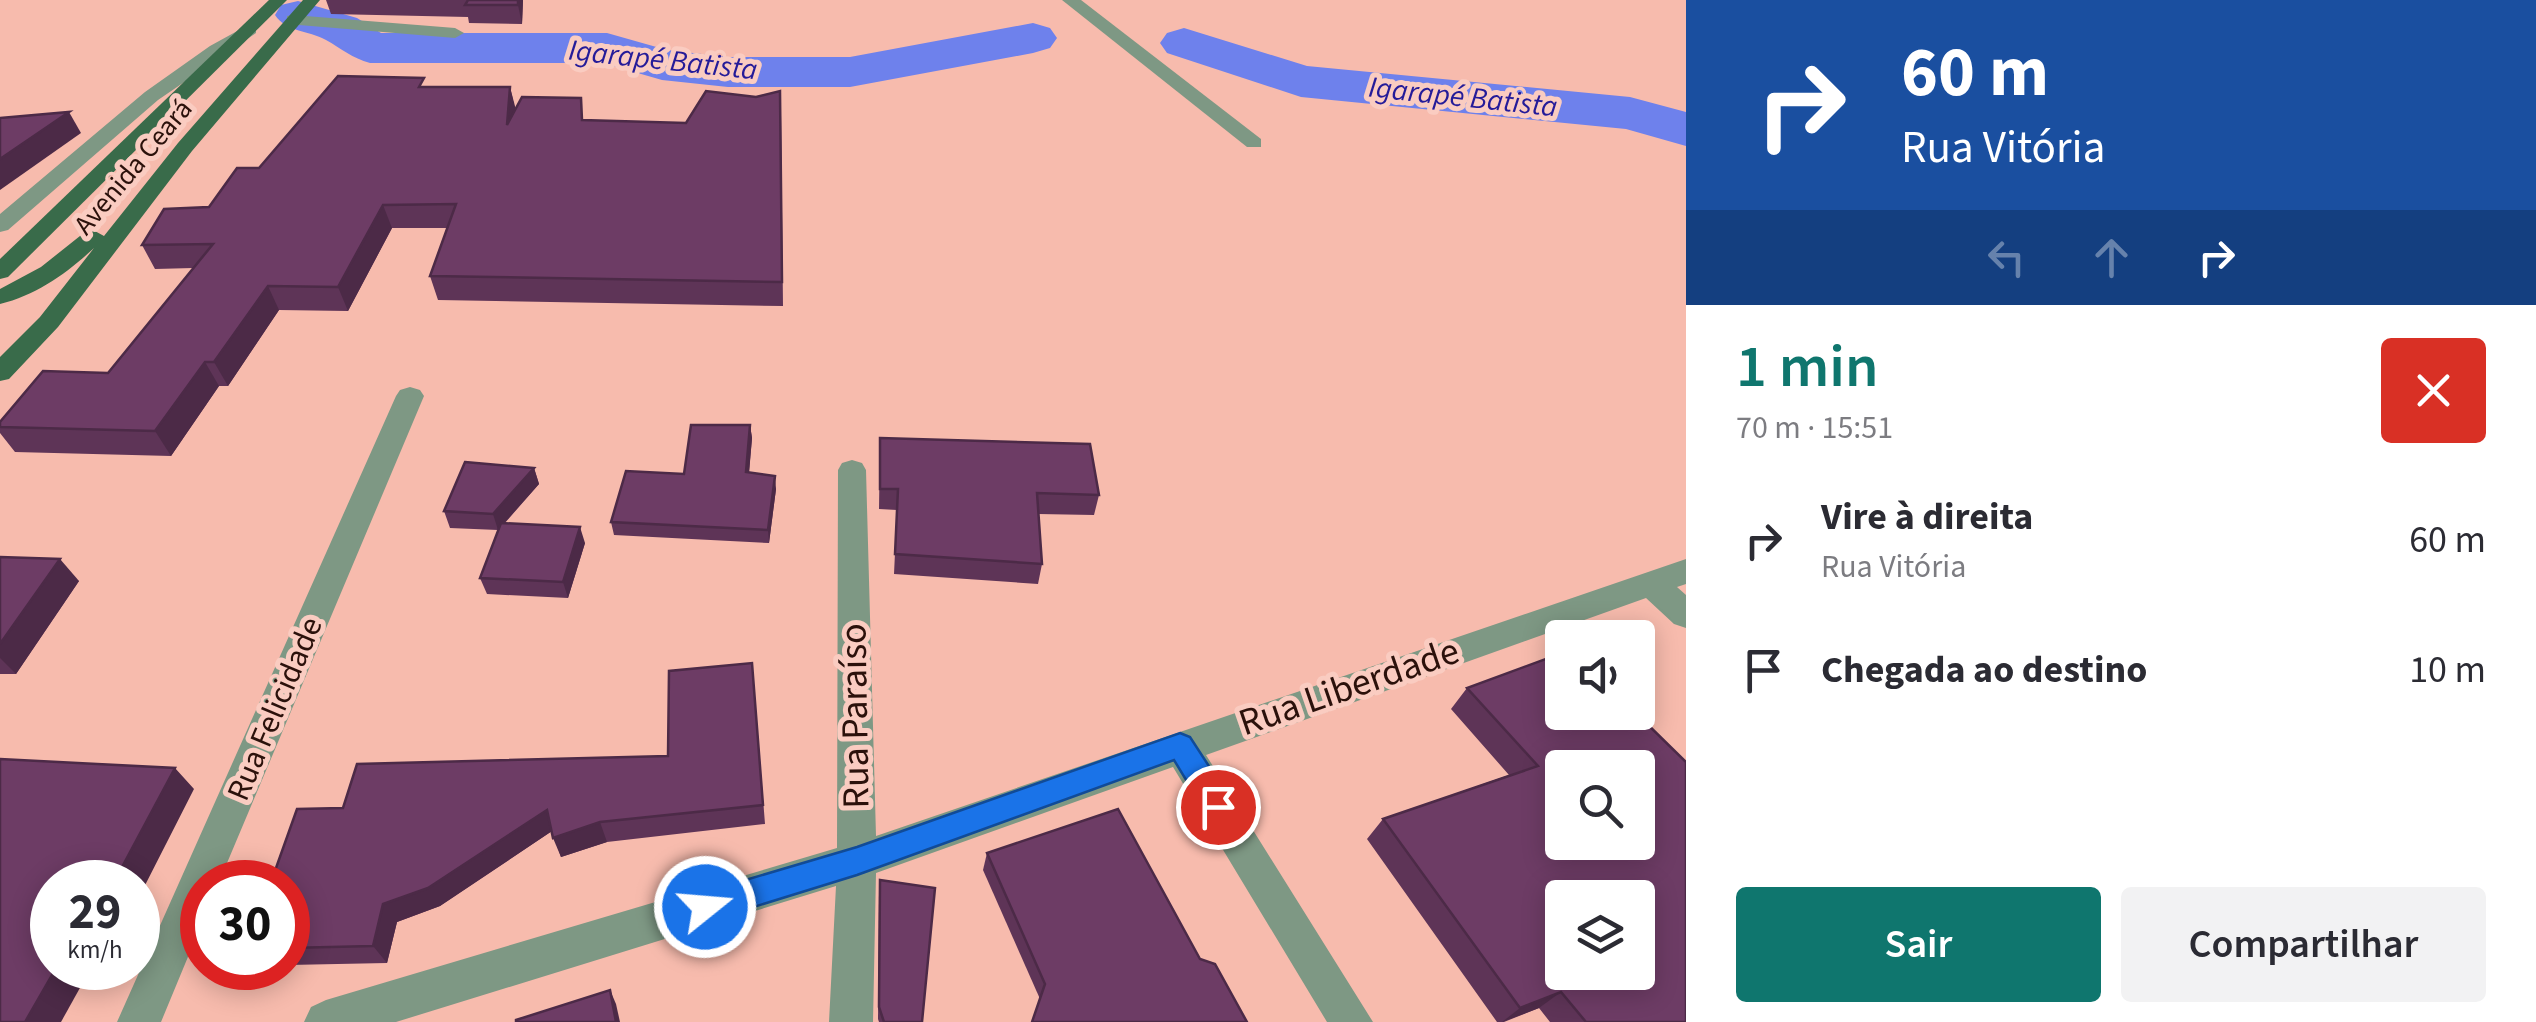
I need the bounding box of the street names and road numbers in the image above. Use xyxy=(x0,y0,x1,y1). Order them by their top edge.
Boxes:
street label: Avenida Ceará xyxy=(64,91,202,243)
street label: Rua Felicidade xyxy=(216,610,334,808)
street label: Rua Paraíso xyxy=(826,623,884,809)
street label: Rua Liberdade xyxy=(1232,624,1466,750)

